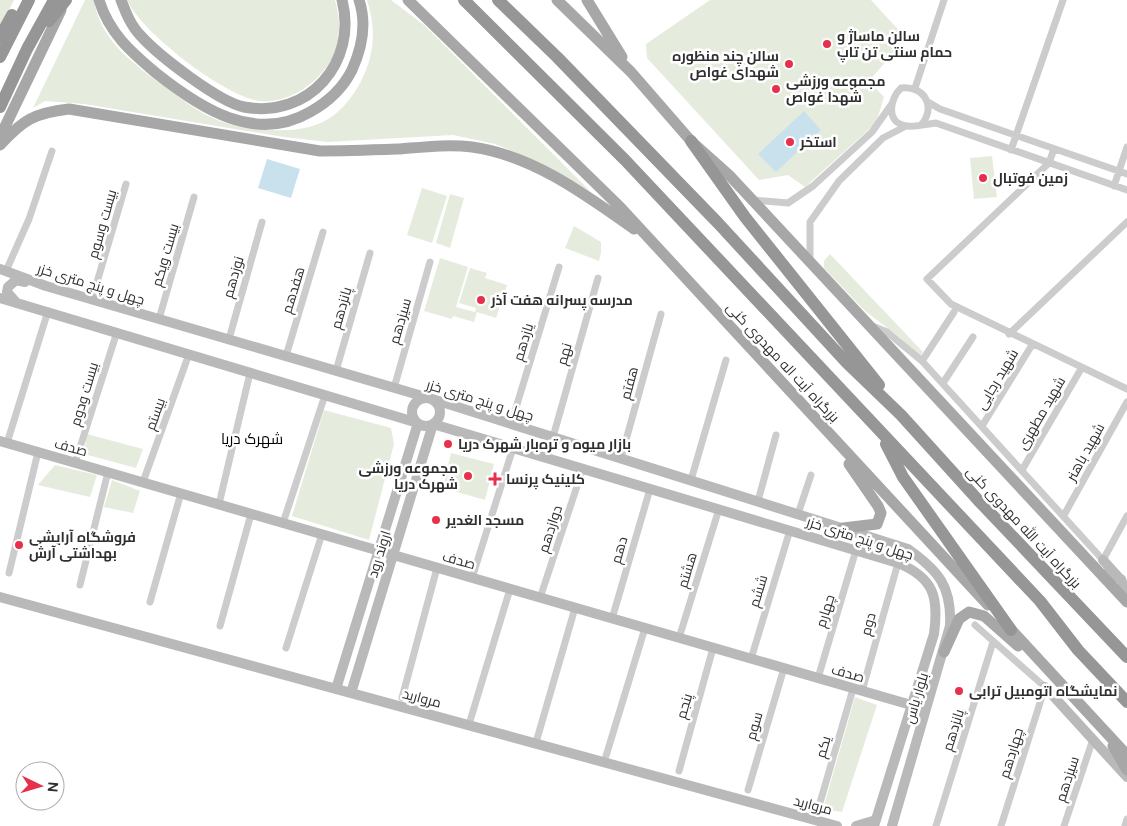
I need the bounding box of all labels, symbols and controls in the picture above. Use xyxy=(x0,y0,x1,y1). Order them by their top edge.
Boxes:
place label: سالن ماساژ و حمام سنتی تن تاپ xyxy=(837,27,952,63)
marker: سالن ماساژ و حمام سنتی تن تاپ xyxy=(821,38,833,50)
place label: سالن چند منظوره شهدای غواص xyxy=(672,47,779,81)
marker: سالن چند منظوره شهدای غواص xyxy=(783,58,795,70)
place label: مجموعه ورزشی شهدا غواص xyxy=(786,72,885,106)
marker: مجموعه ورزشی شهدا غواص xyxy=(770,83,782,95)
place label: استخر xyxy=(799,133,837,151)
marker: استخر xyxy=(784,136,796,148)
place label: زمین فوتبال xyxy=(993,169,1068,187)
marker: زمین فوتبال xyxy=(977,172,989,184)
street label: بیست وسوم xyxy=(84,187,121,261)
street label: بیست ویکم xyxy=(147,221,184,289)
street label: نوزدهم xyxy=(218,254,248,300)
street label: چهل و پنج متری خزر xyxy=(34,259,147,310)
street label: هفدهم xyxy=(277,264,310,316)
street label: پانزدهم xyxy=(326,285,357,331)
place label: مدرسه پسرانه هفت آذر xyxy=(490,291,633,311)
marker: مدرسه پسرانه هفت آذر xyxy=(475,294,487,306)
street label: سیزدهم xyxy=(385,296,416,346)
street label: بزرگراه آیت اله مهدوی کنی xyxy=(723,298,843,426)
street label: یازدهم xyxy=(509,321,538,363)
street label: نهم xyxy=(552,341,577,367)
street label: شهید رجایی xyxy=(972,345,1022,413)
street label: بیست ودوم xyxy=(66,360,103,428)
street label: هفتم xyxy=(616,365,643,402)
street label: شهید مطهری xyxy=(1013,373,1069,453)
street label: چهل و پنج متری خزر xyxy=(423,375,536,426)
street label: بیستم xyxy=(141,395,170,433)
street label: شهید باهنر xyxy=(1061,420,1108,485)
district label: شهرک دریا xyxy=(221,429,283,449)
street label: صدف xyxy=(52,434,90,460)
place label: بازار میوه و تره‌بار شهرک دریا xyxy=(458,435,631,453)
marker: بازار میوه و تره‌بار شهرک دریا xyxy=(442,438,454,450)
place label: مجموعه ورزشی شهرک دریا xyxy=(359,459,458,493)
street label: بزرگراه آیت الله مهدوی کنی xyxy=(963,462,1085,592)
marker: مجموعه ورزشی شهرک دریا xyxy=(462,470,474,482)
place label: کلینیک پرنسا xyxy=(506,470,585,490)
marker: کلینیک پرنسا xyxy=(488,472,502,486)
street label: دوازدهم xyxy=(534,503,567,555)
place label: مسجد الغدیر xyxy=(445,511,524,529)
street label: چهل و پنج متری خزر xyxy=(803,512,916,565)
marker: مسجد الغدیر xyxy=(430,514,442,526)
place label: فروشگاه آرایشی بهداشتی آرش xyxy=(29,528,136,562)
street label: اروند رود xyxy=(363,528,395,580)
street label: دهم xyxy=(607,534,632,566)
marker: فروشگاه آرایشی بهداشتی آرش xyxy=(13,539,25,551)
street label: صدف xyxy=(440,547,478,573)
street label: هشتم xyxy=(673,550,702,590)
street label: ششم xyxy=(745,573,772,610)
street label: چهارم xyxy=(811,592,839,630)
street label: دوم xyxy=(856,610,881,638)
street label: صدف xyxy=(829,660,867,686)
street label: بلوار یاس xyxy=(900,670,932,726)
place label: نمایشگاه اتومبیل ترابی xyxy=(969,682,1117,700)
street label: مروارید xyxy=(401,684,443,712)
marker: نمایشگاه اتومبیل ترابی xyxy=(953,685,965,697)
street label: پنجم xyxy=(672,691,697,721)
street label: پانزدهم xyxy=(938,707,969,753)
street label: سوم xyxy=(741,710,768,742)
street label: چهاردهم xyxy=(995,726,1028,781)
street label: یکم xyxy=(811,734,836,760)
street label: سیزدهم xyxy=(1051,754,1084,804)
north arrow xyxy=(15,761,65,811)
text: N xyxy=(44,781,62,793)
street label: مروارید xyxy=(792,791,834,819)

